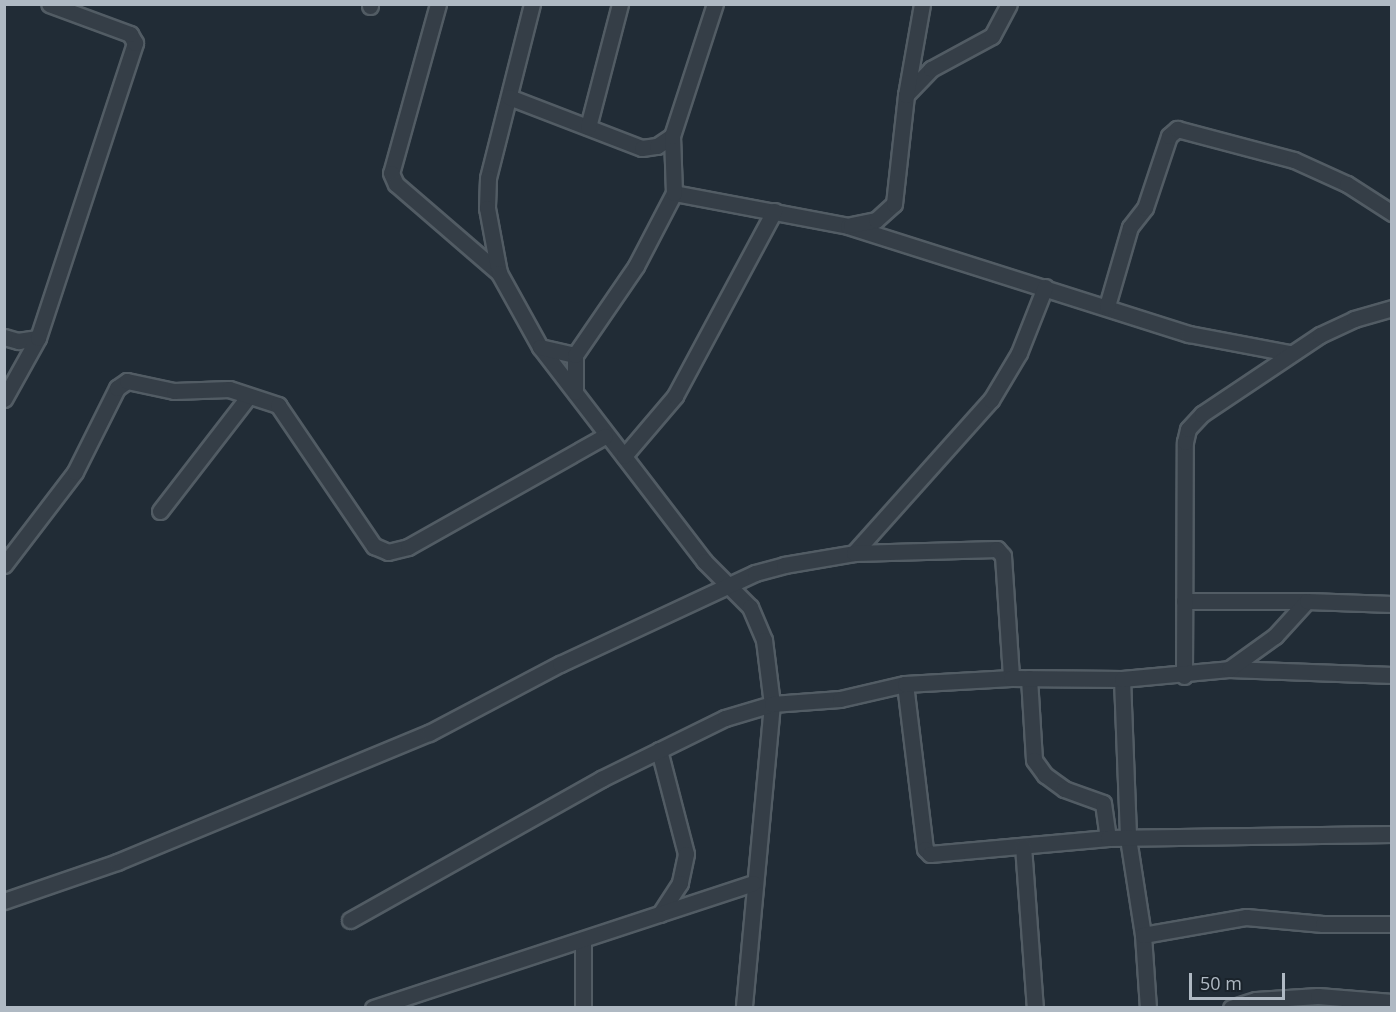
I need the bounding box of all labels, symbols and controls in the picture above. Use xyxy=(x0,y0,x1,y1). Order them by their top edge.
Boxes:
scale bar xyxy=(1192,961,1288,999)
text: 50 m xyxy=(1200,971,1242,995)

